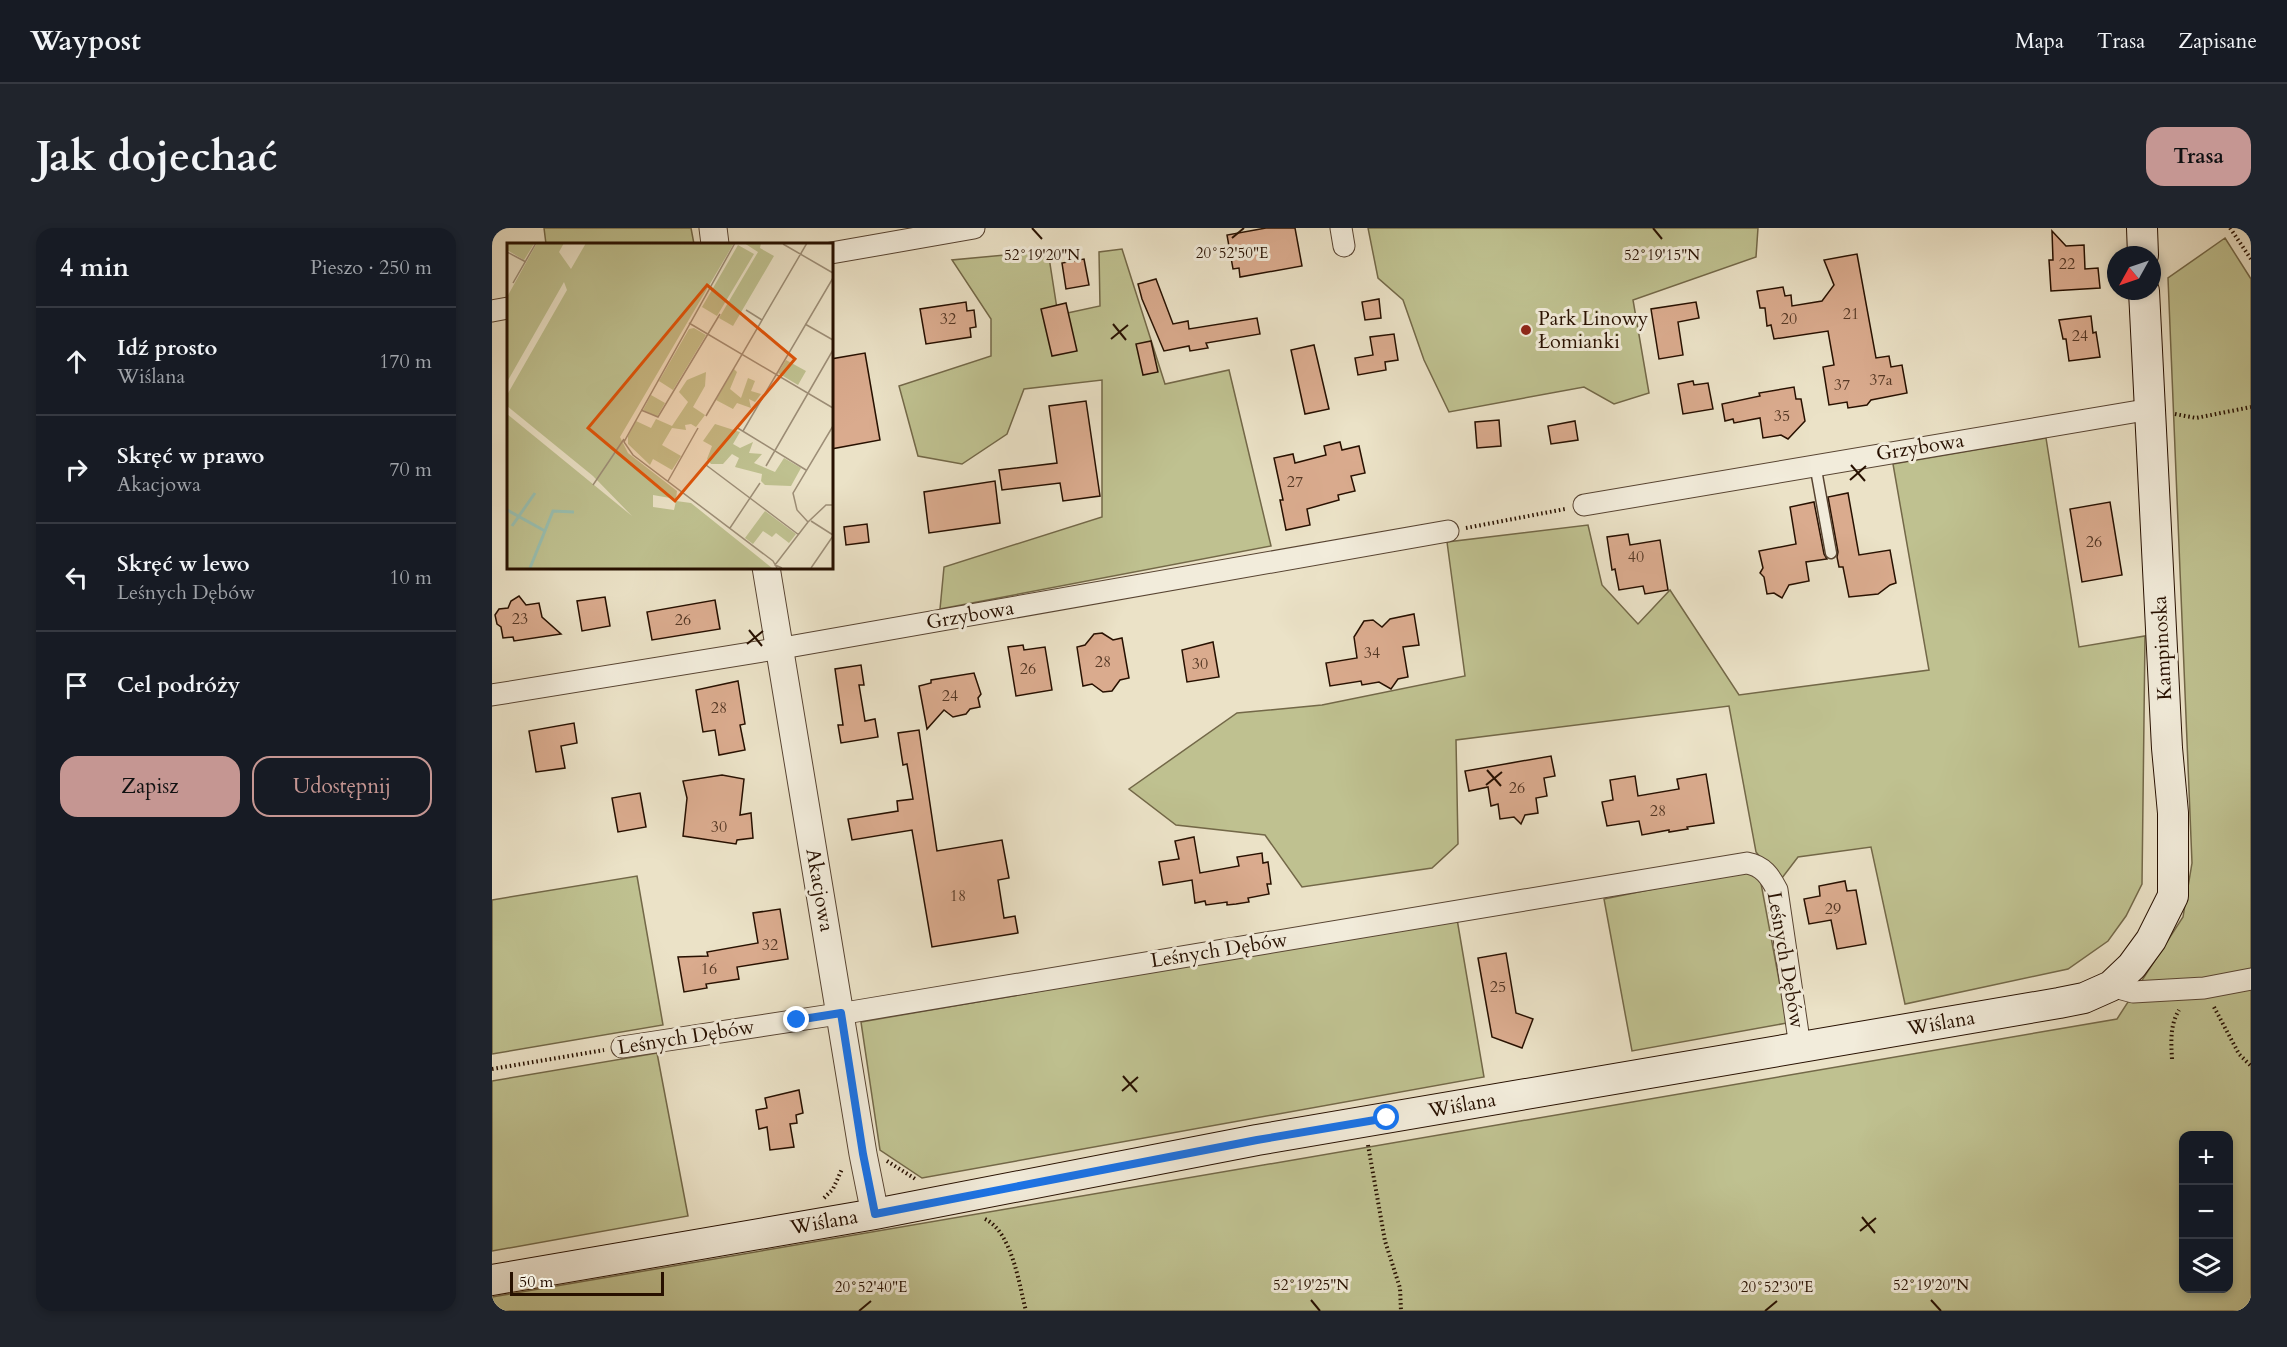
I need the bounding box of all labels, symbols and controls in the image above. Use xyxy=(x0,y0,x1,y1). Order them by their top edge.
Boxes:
text: Waypost xyxy=(30,22,141,60)
text: Mapa xyxy=(2015,27,2064,56)
text: Trasa xyxy=(2097,27,2145,56)
text: Zapisane xyxy=(2178,27,2257,56)
button: Trasa xyxy=(2146,127,2251,186)
text: Jak dojechać xyxy=(36,128,278,185)
inset map xyxy=(507,243,832,568)
text: 20°52'50"E xyxy=(1196,243,1268,263)
text: 52°19'20"N xyxy=(1004,245,1080,265)
text: 52°19'15"N xyxy=(1624,245,1700,265)
north arrow xyxy=(2107,246,2161,300)
text: 4 min xyxy=(60,250,129,285)
house number: 22 xyxy=(2059,253,2075,275)
text: Pieszo · 250 m xyxy=(310,254,432,281)
house number: 21 xyxy=(1843,303,1859,325)
place label: Park Linowy Łomianki xyxy=(1538,305,1649,355)
house number: 32 xyxy=(940,308,956,330)
house number: 20 xyxy=(1781,308,1797,330)
marker: Park Linowy Łomianki xyxy=(1519,323,1533,337)
house number: 24 xyxy=(2072,325,2088,347)
text: Idź prosto xyxy=(117,333,217,363)
icon: ahead xyxy=(60,345,93,378)
text: 170 m xyxy=(379,348,432,375)
text: Wiślana xyxy=(117,363,185,390)
house number: 37a xyxy=(1869,369,1893,391)
house number: 37 xyxy=(1834,374,1850,396)
house number: 35 xyxy=(1774,405,1790,427)
street label: Grzybowa xyxy=(1874,427,1966,467)
text: Skręć w prawo xyxy=(117,441,264,471)
icon: right xyxy=(60,453,93,486)
text: 70 m xyxy=(389,456,432,483)
text: Akacjowa xyxy=(117,471,201,498)
house number: 27 xyxy=(1287,471,1303,493)
house number: 26 xyxy=(2086,531,2102,553)
house number: 40 xyxy=(1628,546,1644,568)
text: Skręć w lewo xyxy=(117,549,250,579)
icon: left xyxy=(60,561,93,594)
text: 10 m xyxy=(389,564,432,591)
text: Leśnych Dębów xyxy=(117,579,255,606)
street label: Grzybowa xyxy=(924,594,1016,636)
street label: Kampinoska xyxy=(2146,595,2178,701)
house number: 23 xyxy=(512,608,528,630)
house number: 26 xyxy=(675,609,691,631)
house number: 34 xyxy=(1364,642,1380,664)
house number: 28 xyxy=(1095,651,1111,673)
house number: 30 xyxy=(1192,653,1208,675)
house number: 26 xyxy=(1020,658,1036,680)
icon: arrive xyxy=(60,669,93,702)
text: Cel podróży xyxy=(117,670,240,700)
house number: 24 xyxy=(942,685,958,707)
house number: 28 xyxy=(711,697,727,719)
button: Zapisz xyxy=(60,756,240,817)
button: Udostępnij xyxy=(252,756,432,817)
house number: 26 xyxy=(1509,777,1525,799)
house number: 28 xyxy=(1650,800,1666,822)
house number: 30 xyxy=(711,816,727,838)
street label: Akacjowa xyxy=(799,846,841,934)
house number: 18 xyxy=(950,885,966,907)
street label: Leśnych Dębów xyxy=(1761,890,1811,1030)
house number: 29 xyxy=(1825,898,1841,920)
street label: Leśnych Dębów xyxy=(1149,926,1289,974)
house number: 32 xyxy=(762,934,778,956)
house number: 16 xyxy=(701,958,717,980)
house number: 25 xyxy=(1490,976,1506,998)
street label: Wiślana xyxy=(1904,1004,1977,1042)
route end xyxy=(783,1006,809,1032)
street label: Leśnych Dębów xyxy=(616,1013,756,1061)
street label: Wiślana xyxy=(1425,1086,1498,1124)
route start xyxy=(1373,1104,1399,1130)
map controls xyxy=(2179,1131,2233,1293)
button: + xyxy=(2179,1131,2233,1185)
button: − xyxy=(2179,1185,2233,1239)
street label: Wiślana xyxy=(787,1203,860,1241)
button: layers xyxy=(2179,1239,2233,1293)
scale bar xyxy=(510,1269,664,1296)
text: 50 m xyxy=(519,1271,553,1293)
text: 52°19'25"N xyxy=(1273,1275,1349,1295)
text: 52°19'20"N xyxy=(1893,1275,1969,1295)
text: 20°52'40"E xyxy=(835,1277,907,1297)
text: 20°52'30"E xyxy=(1741,1277,1813,1297)

